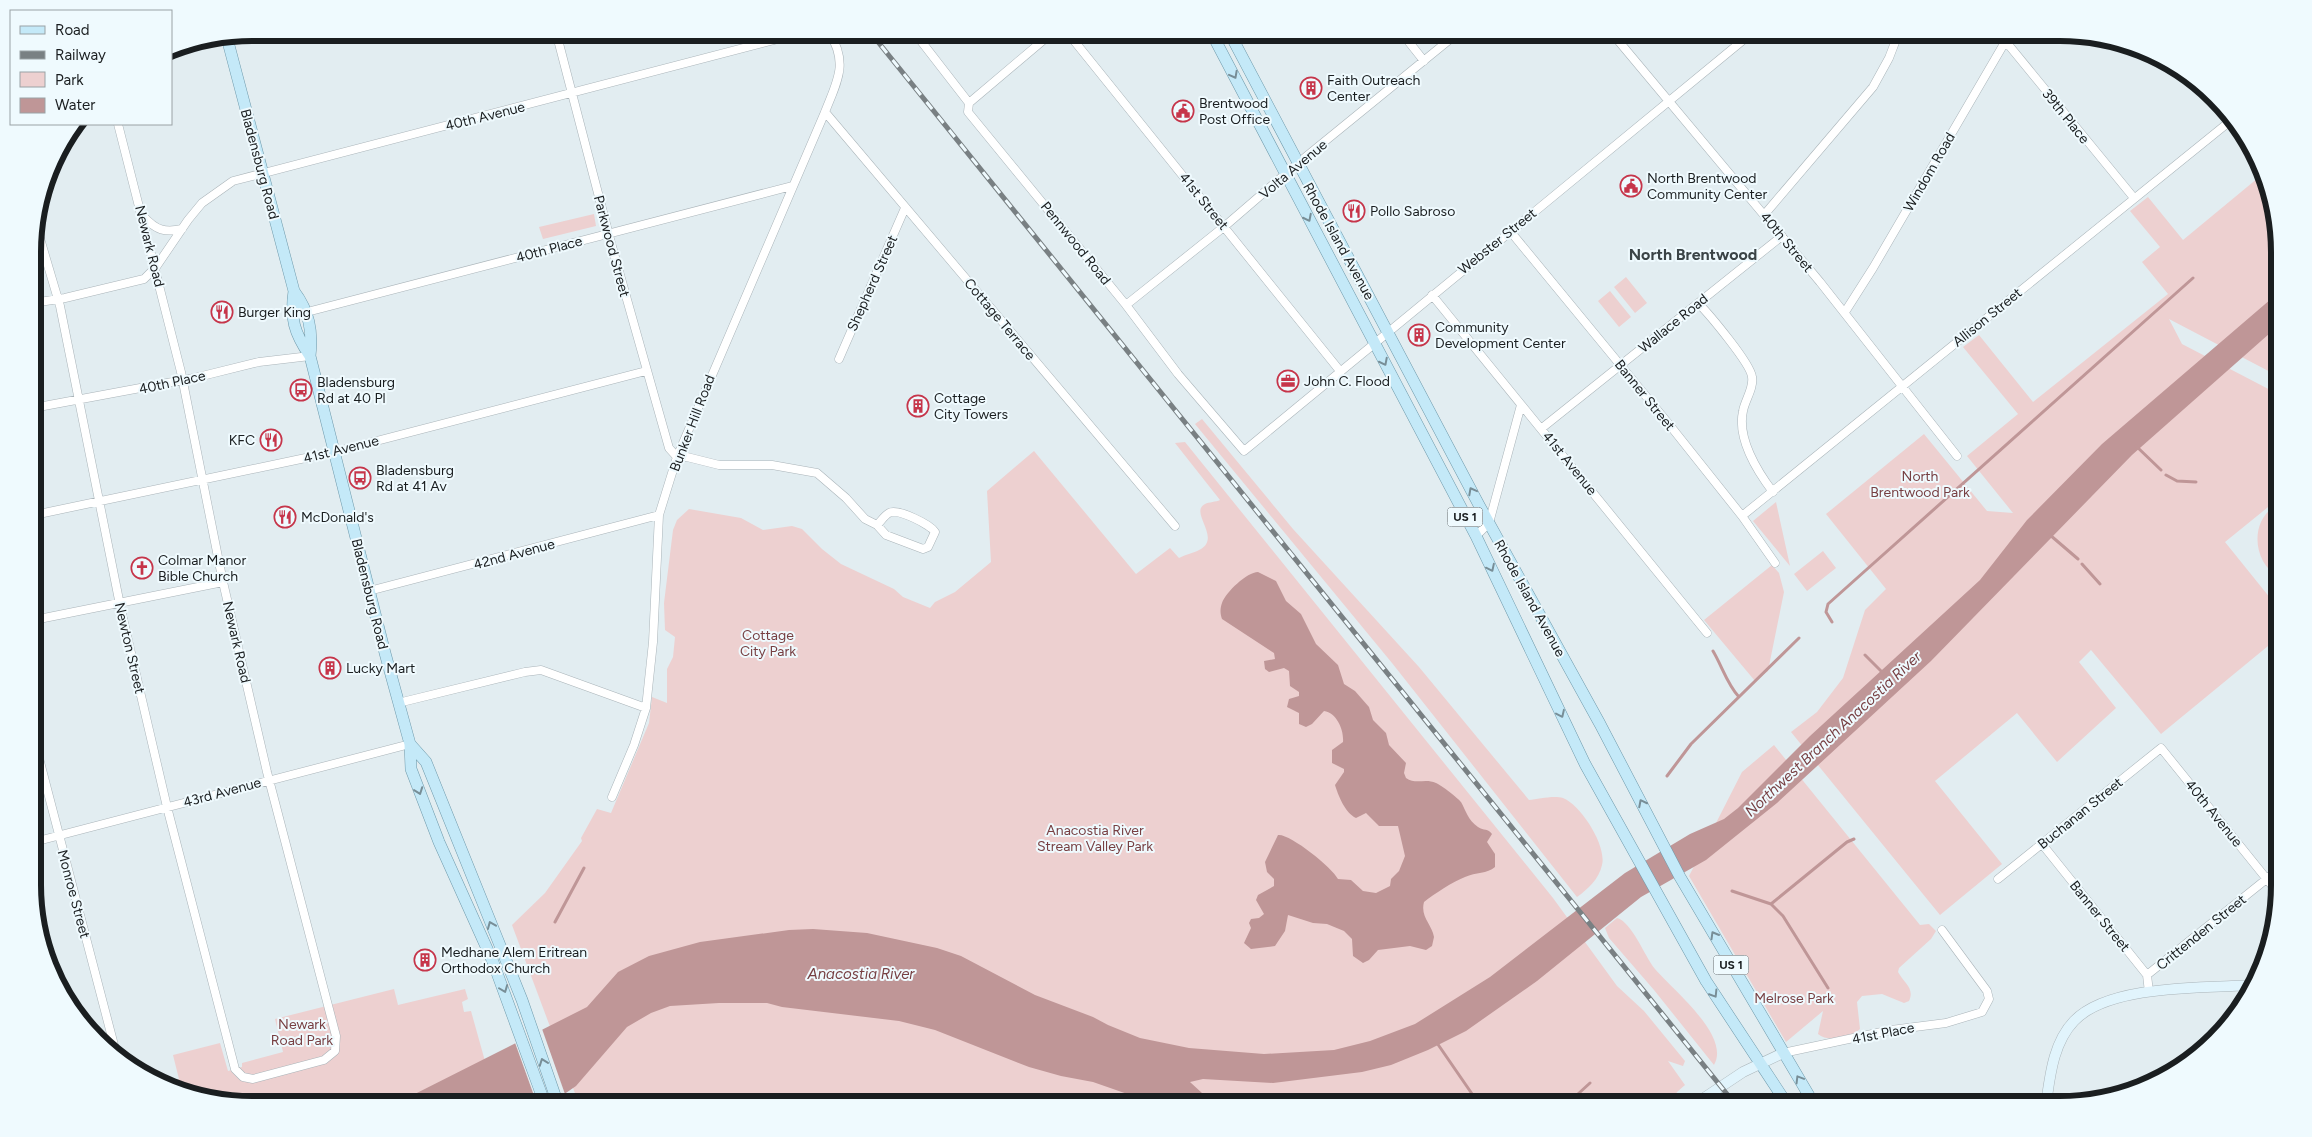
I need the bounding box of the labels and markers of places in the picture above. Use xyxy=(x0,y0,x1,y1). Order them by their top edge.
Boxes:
place label: Faith Outreach Center xyxy=(1327,72,1421,105)
building icon: Faith Outreach Center xyxy=(1299,76,1323,100)
place label: Brentwood Post Office xyxy=(1199,95,1270,128)
public building icon: Brentwood Post Office xyxy=(1171,99,1195,123)
place label: North Brentwood Community Center xyxy=(1647,170,1767,203)
public building icon: North Brentwood Community Center xyxy=(1619,174,1643,198)
restaurant icon: Pollo Sabroso xyxy=(1342,199,1366,223)
place label: Pollo Sabroso xyxy=(1370,203,1455,220)
restaurant icon: Burger King xyxy=(210,300,234,324)
place label: Burger King xyxy=(238,304,311,321)
place label: Community Development Center xyxy=(1435,319,1566,352)
building icon: Community Development Center xyxy=(1407,323,1431,347)
office icon: John C. Flood xyxy=(1276,369,1300,393)
place label: John C. Flood xyxy=(1304,373,1390,390)
place label: Bladensburg Rd at 40 Pl xyxy=(317,374,395,407)
bus stop icon: Bladensburg Rd at 40 Pl xyxy=(289,378,313,402)
place label: Cottage City Towers xyxy=(934,390,1008,423)
building icon: Cottage City Towers xyxy=(906,394,930,418)
restaurant icon: KFC xyxy=(259,428,283,452)
place label: KFC xyxy=(229,432,255,449)
place label: Bladensburg Rd at 41 Av xyxy=(376,462,454,495)
bus stop icon: Bladensburg Rd at 41 Av xyxy=(348,466,372,490)
restaurant icon: McDonald's xyxy=(273,505,297,529)
place label: McDonald's xyxy=(301,509,374,526)
place label: Colmar Manor Bible Church xyxy=(158,552,246,585)
church icon: Colmar Manor Bible Church xyxy=(130,556,154,580)
building icon: Lucky Mart xyxy=(318,656,342,680)
place label: Lucky Mart xyxy=(346,660,415,677)
place label: Medhane Alem Eritrean Orthodox Church xyxy=(441,944,587,977)
building icon: Medhane Alem Eritrean Orthodox Church xyxy=(413,948,437,972)

